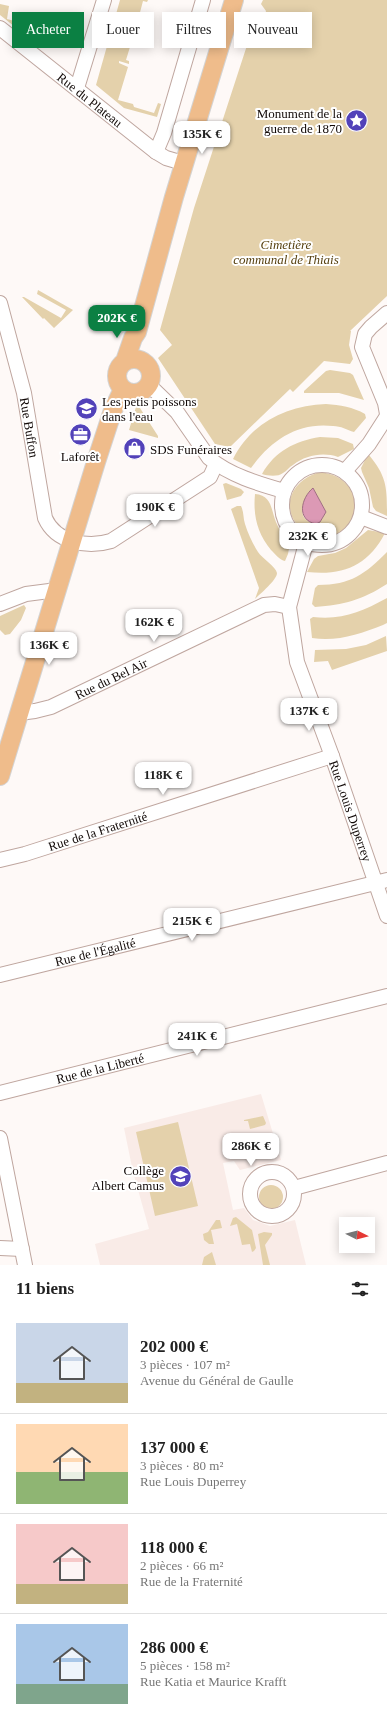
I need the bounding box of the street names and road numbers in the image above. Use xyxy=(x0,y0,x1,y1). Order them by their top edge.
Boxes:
street label: Rue du Plateau xyxy=(55,69,126,130)
street label: Rue Buffon xyxy=(17,396,42,459)
street label: Rue du Bel Air xyxy=(72,654,150,702)
street label: Rue Louis Duperrey xyxy=(326,758,375,864)
street label: Rue de la Fraternité xyxy=(46,808,149,854)
street label: Rue de l'Égalité xyxy=(53,934,137,969)
street label: Rue de la Liberté xyxy=(54,1050,146,1086)

